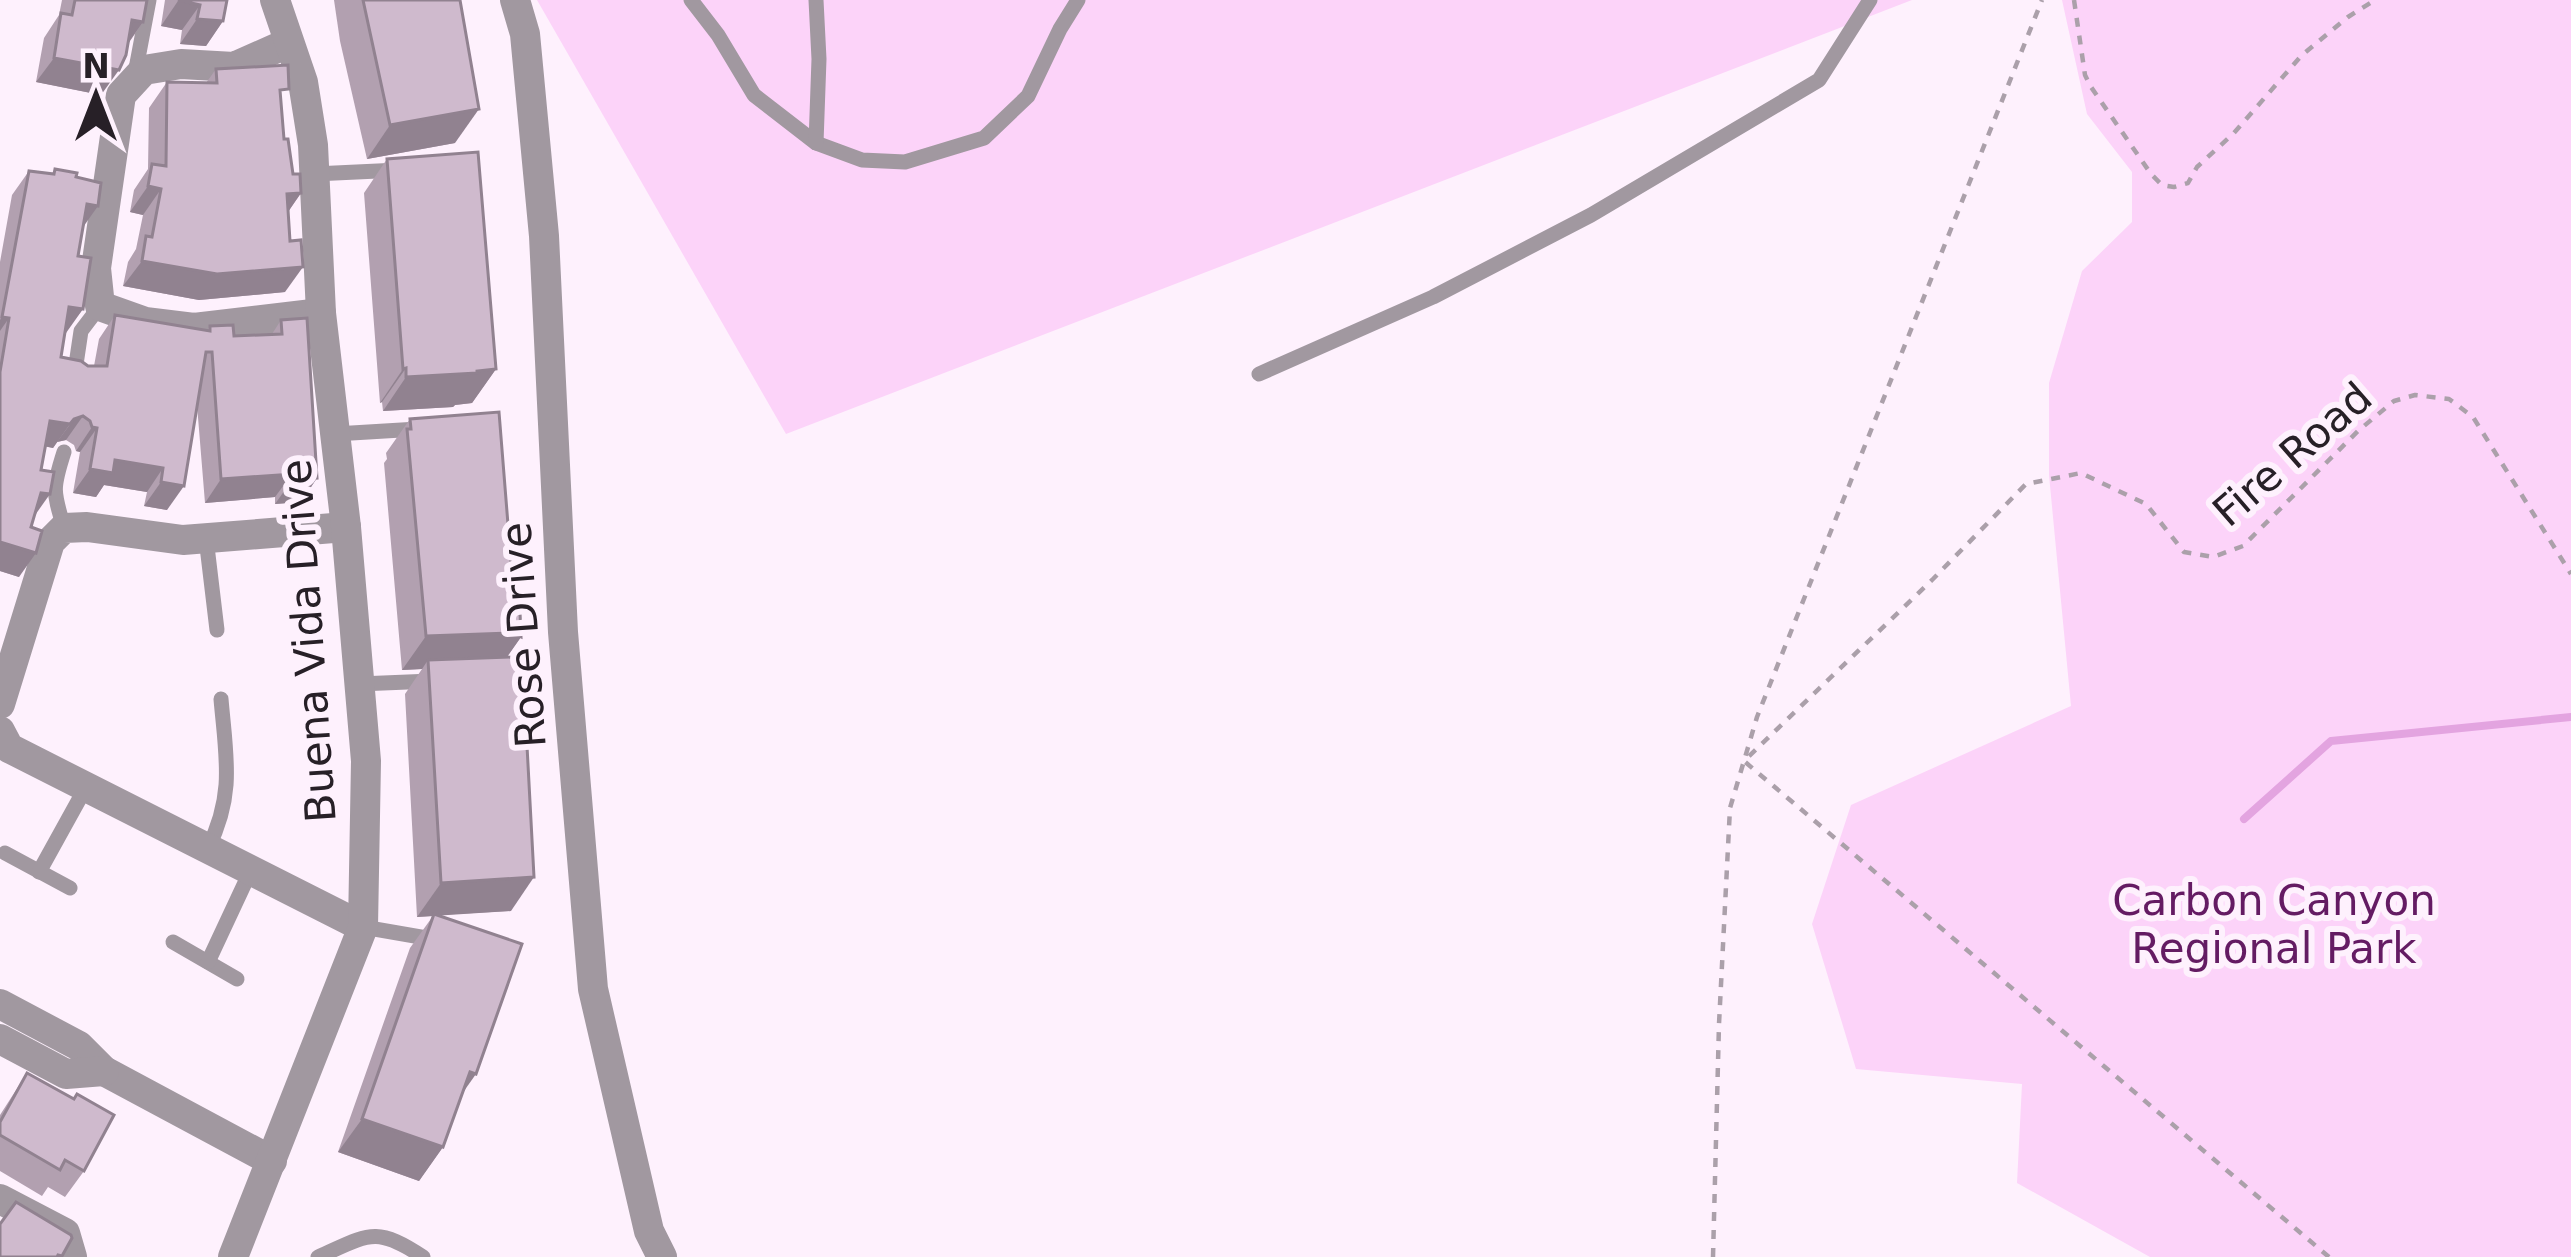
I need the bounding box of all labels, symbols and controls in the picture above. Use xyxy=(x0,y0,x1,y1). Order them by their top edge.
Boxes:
north arrow xyxy=(36,36,156,156)
text: N xyxy=(82,47,110,86)
street label: Fire Road xyxy=(2203,372,2381,536)
street label: Buena Vida Drive xyxy=(271,458,346,824)
street label: Rose Drive xyxy=(491,521,556,749)
park label: Carbon Canyon Regional Park xyxy=(2112,876,2436,973)

